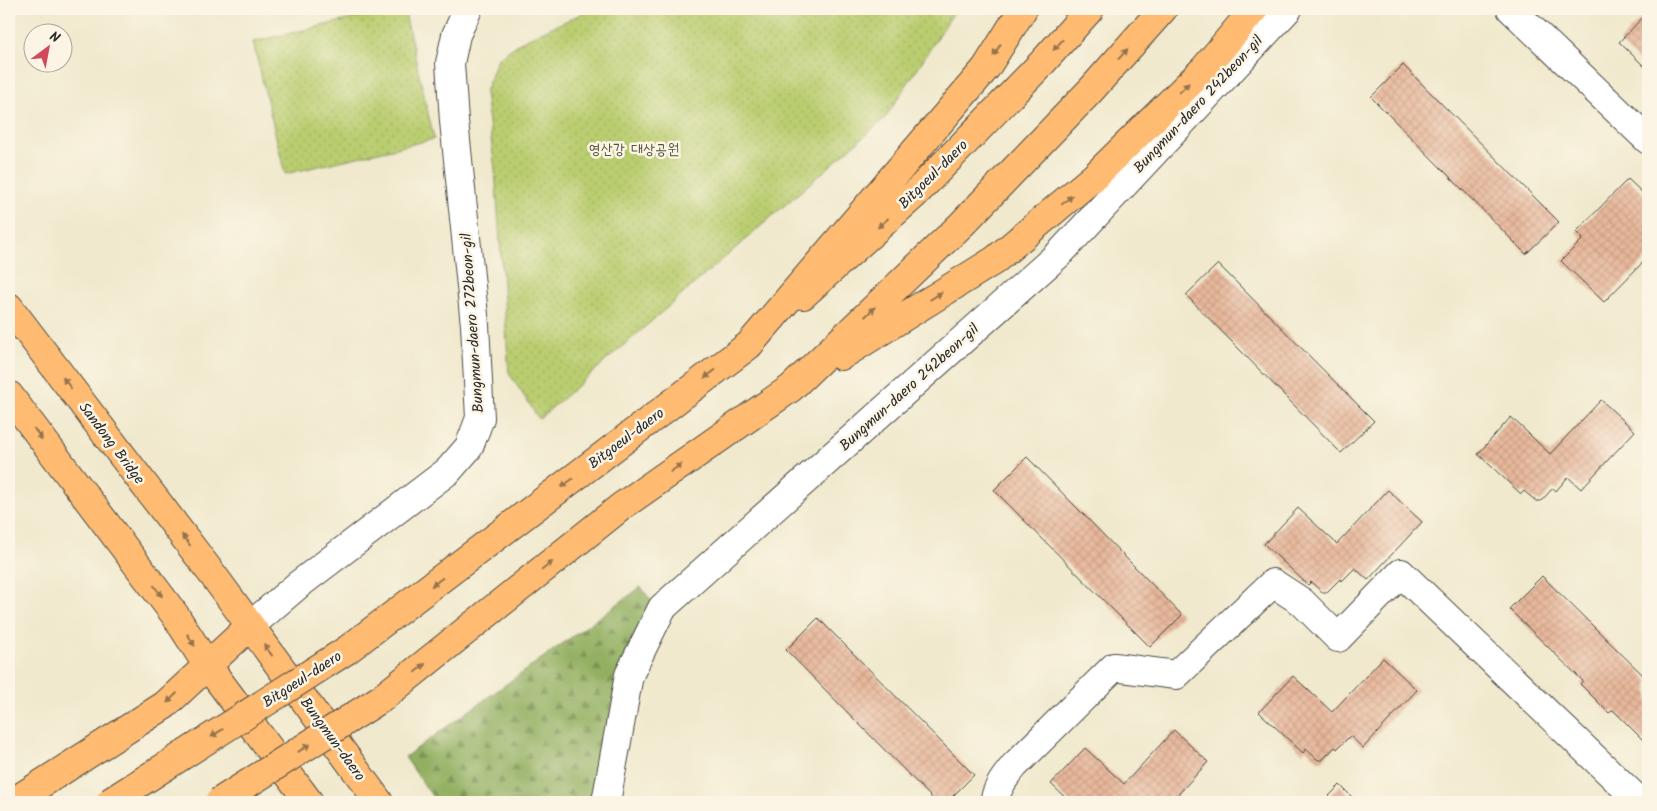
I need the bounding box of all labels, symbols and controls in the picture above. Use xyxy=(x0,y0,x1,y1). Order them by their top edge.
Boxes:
north arrow xyxy=(22,22,72,72)
text: N xyxy=(45,26,64,50)
street label: Bungmun-daero 242beon-gil xyxy=(1128,30,1270,179)
one-way arrow xyxy=(1052,38,1063,51)
one-way arrow xyxy=(993,43,1002,57)
one-way arrow xyxy=(1118,47,1129,60)
one-way arrow xyxy=(1178,82,1190,94)
street label: Bitgoeul-daero xyxy=(893,134,974,215)
park label: 영산강 대상공원 xyxy=(589,138,679,162)
one-way arrow xyxy=(1060,194,1073,205)
one-way arrow xyxy=(876,218,889,229)
street label: Bungmun-daero 272beon-gil xyxy=(455,232,491,414)
one-way arrow xyxy=(930,292,943,301)
one-way arrow xyxy=(864,306,876,318)
street label: Bungmun-daero 242beon-gil xyxy=(834,318,985,457)
one-way arrow xyxy=(704,369,717,380)
one-way arrow xyxy=(61,377,72,390)
street label: Sandong Bridge xyxy=(72,397,150,490)
street label: Bitgoeul-daero xyxy=(583,402,670,476)
one-way arrow xyxy=(33,427,44,440)
one-way arrow xyxy=(670,463,683,473)
one-way arrow xyxy=(560,478,573,488)
one-way arrow xyxy=(181,534,192,547)
one-way arrow xyxy=(540,561,553,572)
one-way arrow xyxy=(431,576,444,587)
one-way arrow xyxy=(152,584,163,597)
one-way arrow xyxy=(187,633,196,646)
one-way arrow xyxy=(263,643,273,657)
street label: Bitgoeul-daero xyxy=(258,645,347,715)
one-way arrow xyxy=(413,662,426,673)
one-way arrow xyxy=(166,692,178,704)
street label: Bungmun-daero xyxy=(293,693,371,787)
one-way arrow xyxy=(211,729,224,738)
one-way arrow xyxy=(298,743,311,752)

